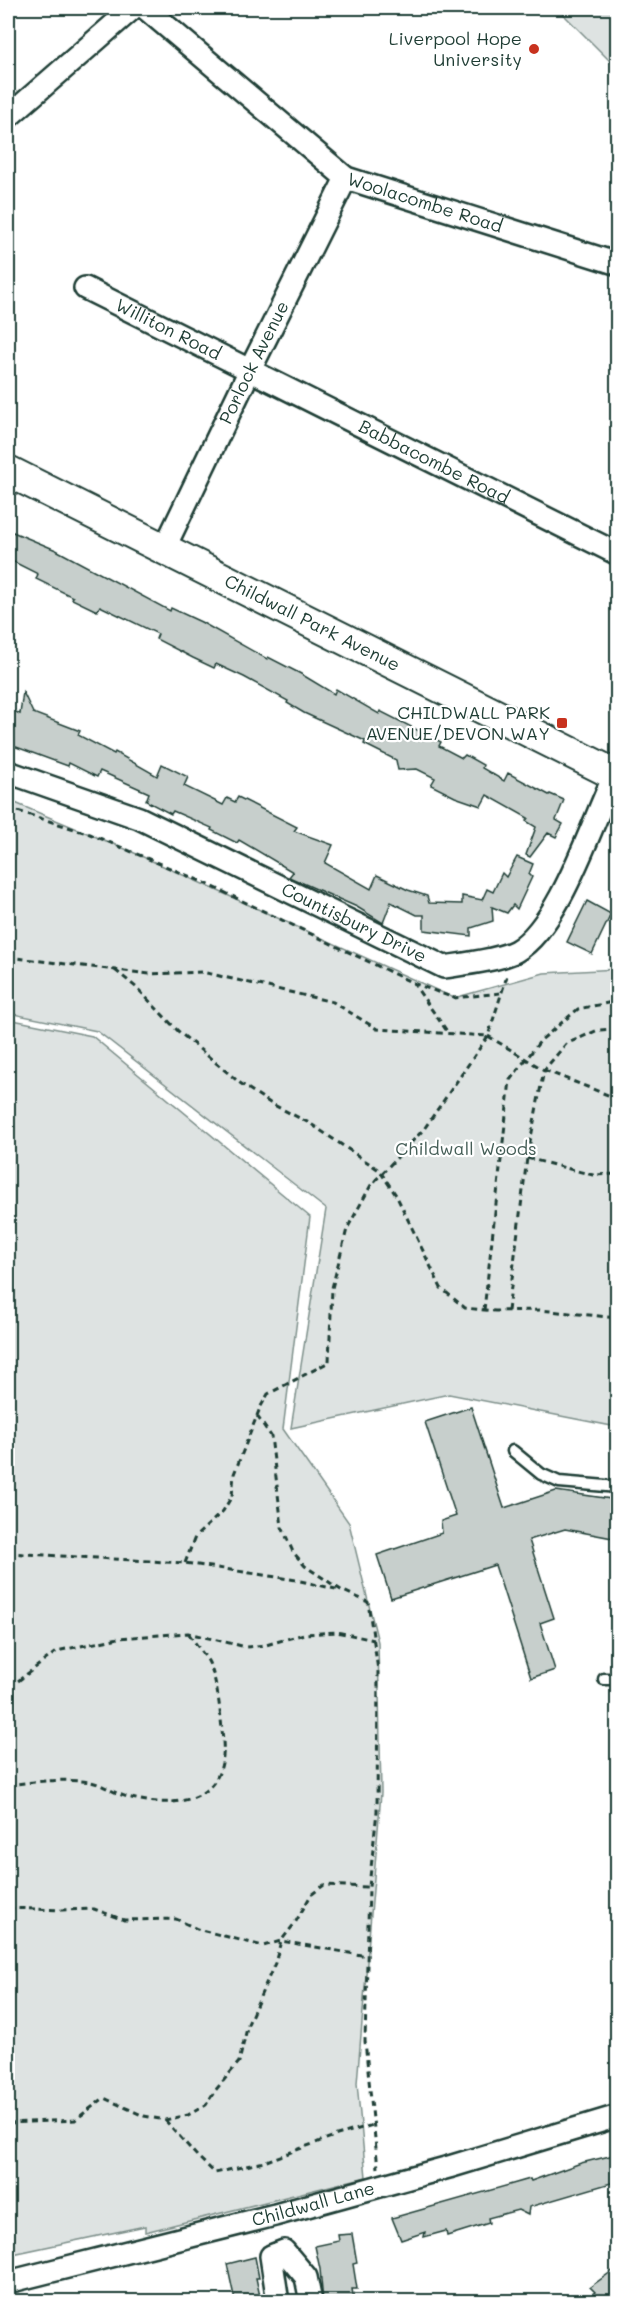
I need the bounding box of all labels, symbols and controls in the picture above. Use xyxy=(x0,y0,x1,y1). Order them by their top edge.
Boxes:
place label: Liverpool Hope University xyxy=(389,26,522,71)
marker: Liverpool Hope University xyxy=(527,42,541,56)
street label: Woolacombe Road xyxy=(344,166,506,238)
street label: Williton Road xyxy=(112,292,226,365)
street label: Porlock Avenue xyxy=(213,297,294,428)
street label: Babbacombe Road xyxy=(355,414,514,509)
street label: Childwall Park Avenue xyxy=(221,568,404,676)
place label: CHILDWALL PARK AVENUE/DEVON WAY xyxy=(366,700,550,745)
marker: CHILDWALL PARK AVENUE/DEVON WAY xyxy=(555,716,569,730)
street label: Countisbury Drive xyxy=(278,876,431,968)
park label: Childwall Woods xyxy=(395,1136,537,1160)
street label: Childwall Lane xyxy=(249,2175,377,2231)

